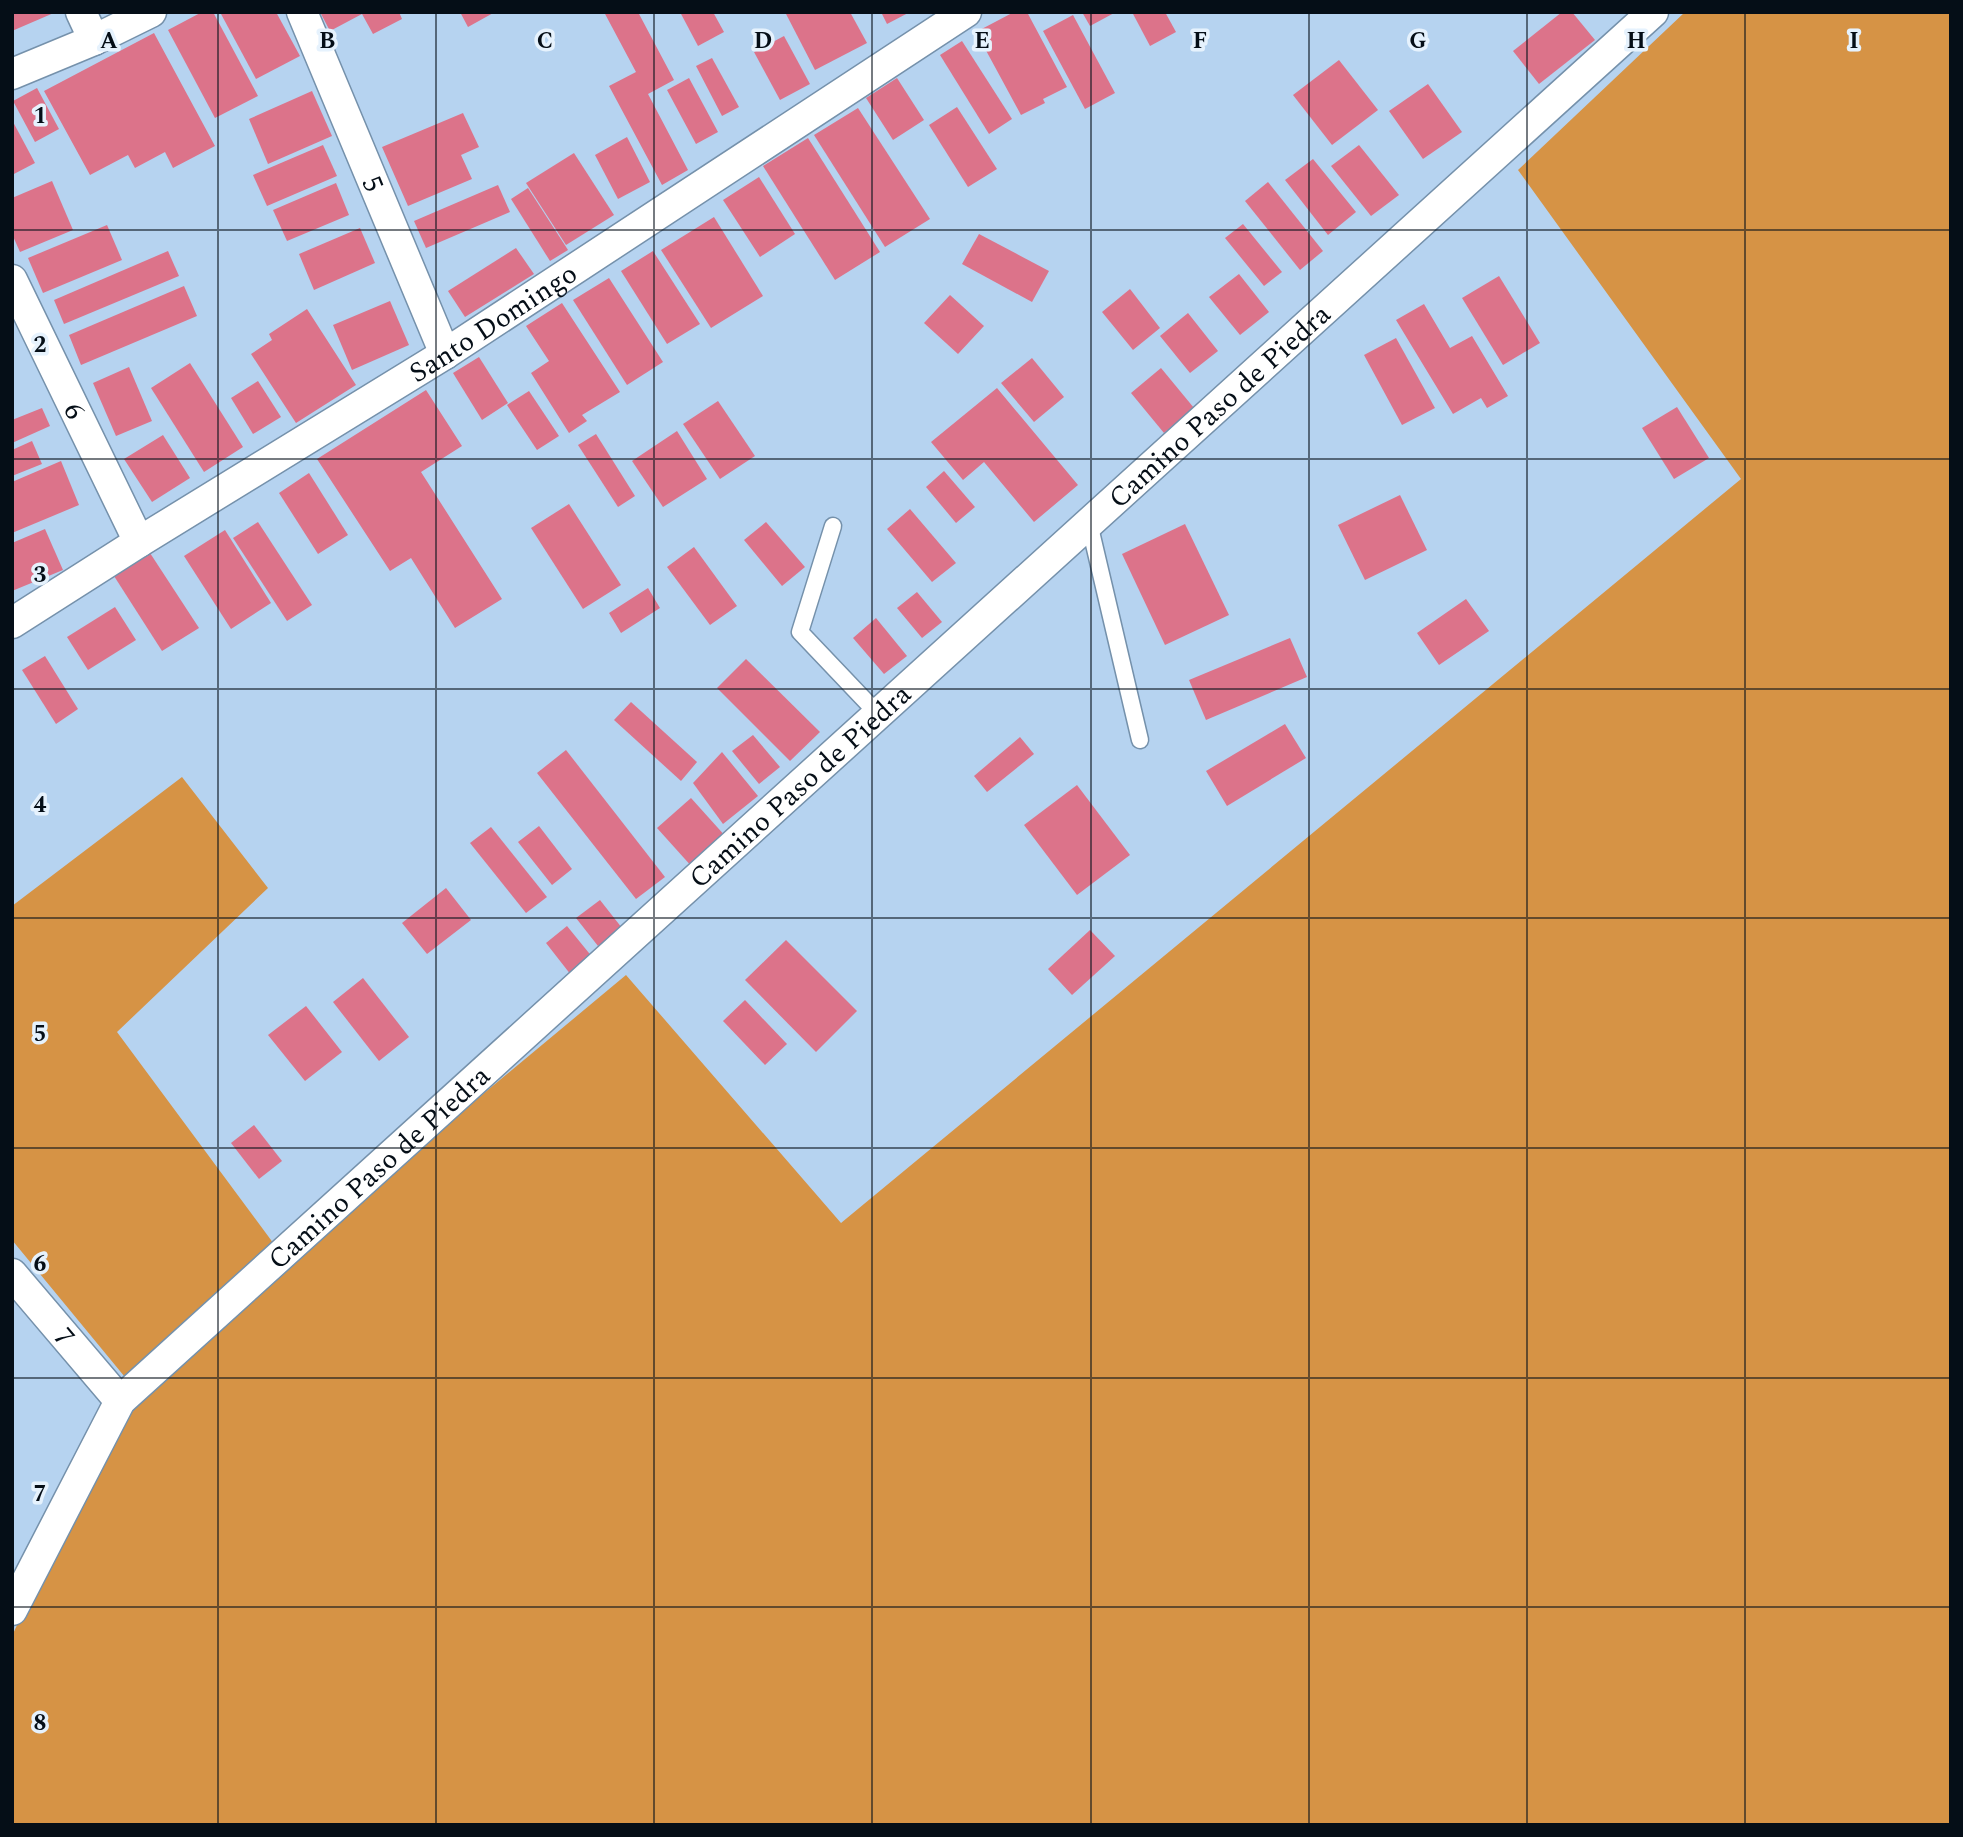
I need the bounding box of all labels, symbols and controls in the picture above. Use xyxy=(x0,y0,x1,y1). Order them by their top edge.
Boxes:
text: A xyxy=(100,24,118,59)
text: B xyxy=(319,24,335,59)
text: C xyxy=(537,24,553,59)
text: D xyxy=(754,24,772,59)
text: E xyxy=(974,24,990,59)
text: F xyxy=(1193,24,1207,59)
text: G xyxy=(1409,24,1427,59)
text: H xyxy=(1626,24,1646,59)
text: I xyxy=(1849,24,1859,59)
text: 1 xyxy=(34,99,46,134)
street label: 5 xyxy=(350,169,395,199)
street label: Santo Domingo xyxy=(401,253,586,394)
street label: Camino Paso de Piedra xyxy=(1099,294,1341,519)
text: 2 xyxy=(34,328,47,363)
street label: 6 xyxy=(51,395,96,427)
text: 3 xyxy=(34,558,47,593)
street label: Camino Paso de Piedra xyxy=(679,674,922,899)
text: 4 xyxy=(34,788,47,823)
text: 5 xyxy=(34,1017,46,1052)
street label: Camino Paso de Piedra xyxy=(258,1055,501,1280)
text: 6 xyxy=(34,1247,47,1282)
street label: 7 xyxy=(43,1318,85,1357)
text: 7 xyxy=(34,1477,46,1512)
text: 8 xyxy=(34,1706,46,1741)

